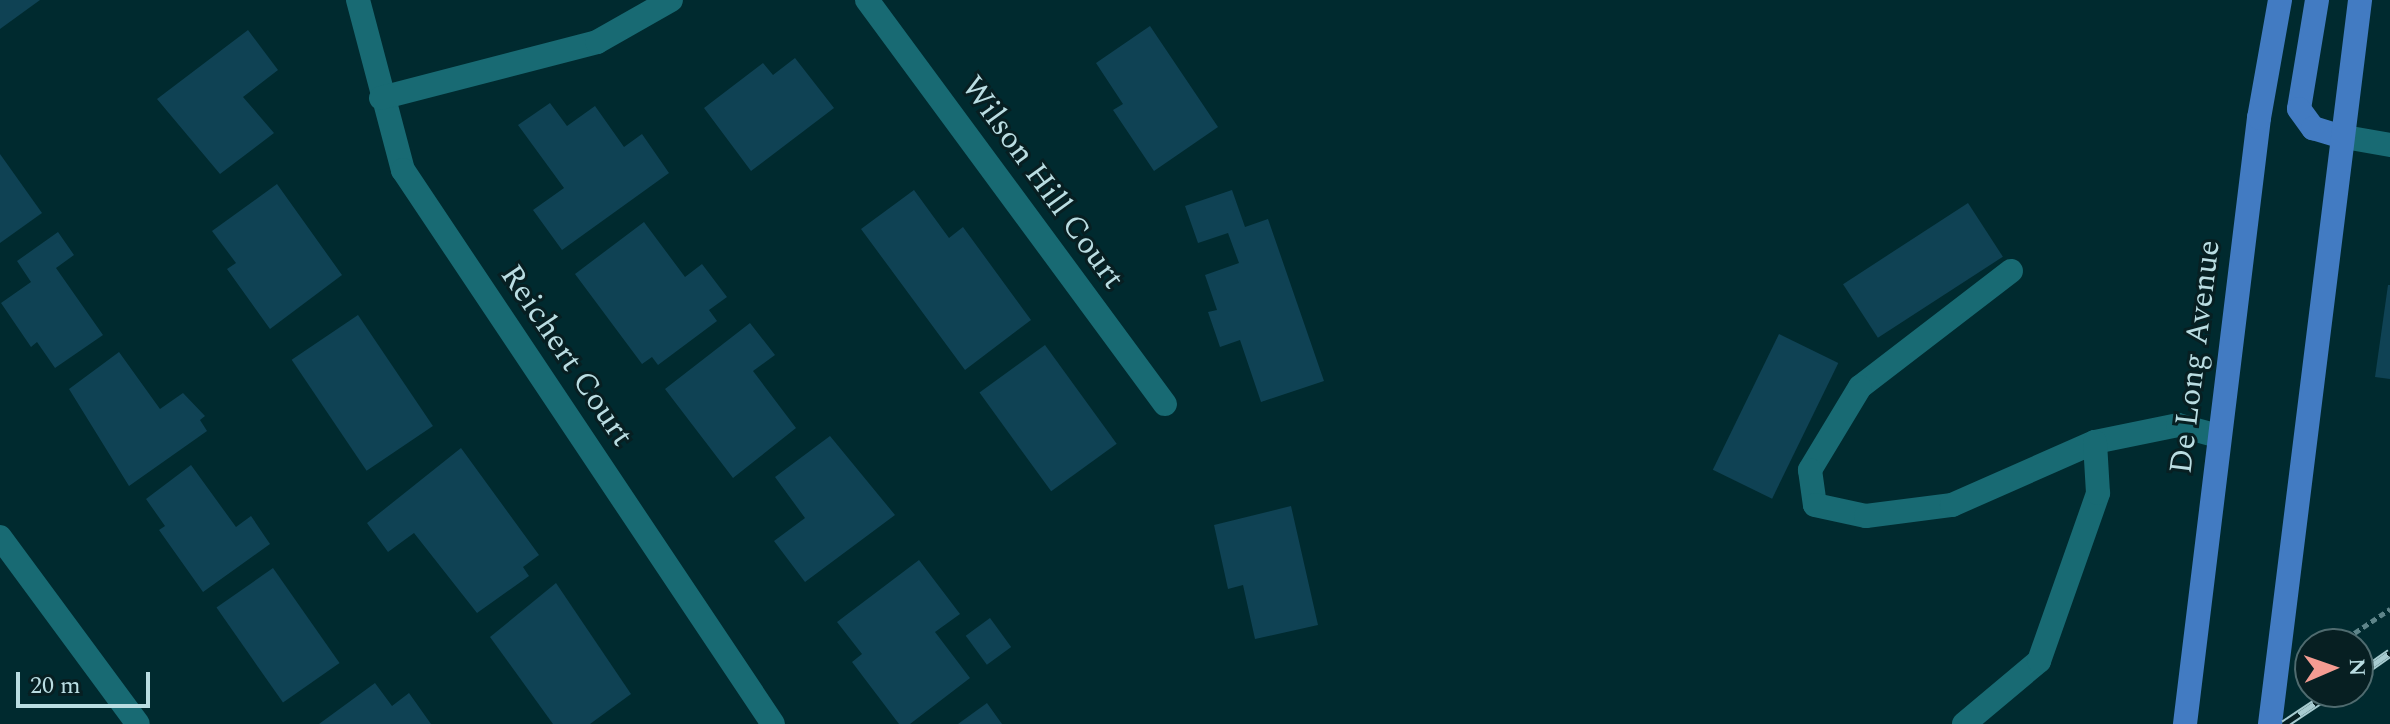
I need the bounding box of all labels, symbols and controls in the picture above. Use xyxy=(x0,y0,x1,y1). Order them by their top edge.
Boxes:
street label: Wilson Hill Court xyxy=(952,69,1132,297)
street label: De Long Avenue xyxy=(2163,238,2229,476)
street label: Reichert Court xyxy=(491,258,641,454)
north arrow xyxy=(2294,628,2374,708)
scale bar xyxy=(20,656,154,706)
text: N xyxy=(2340,658,2373,677)
text: 20 m xyxy=(30,668,81,704)

